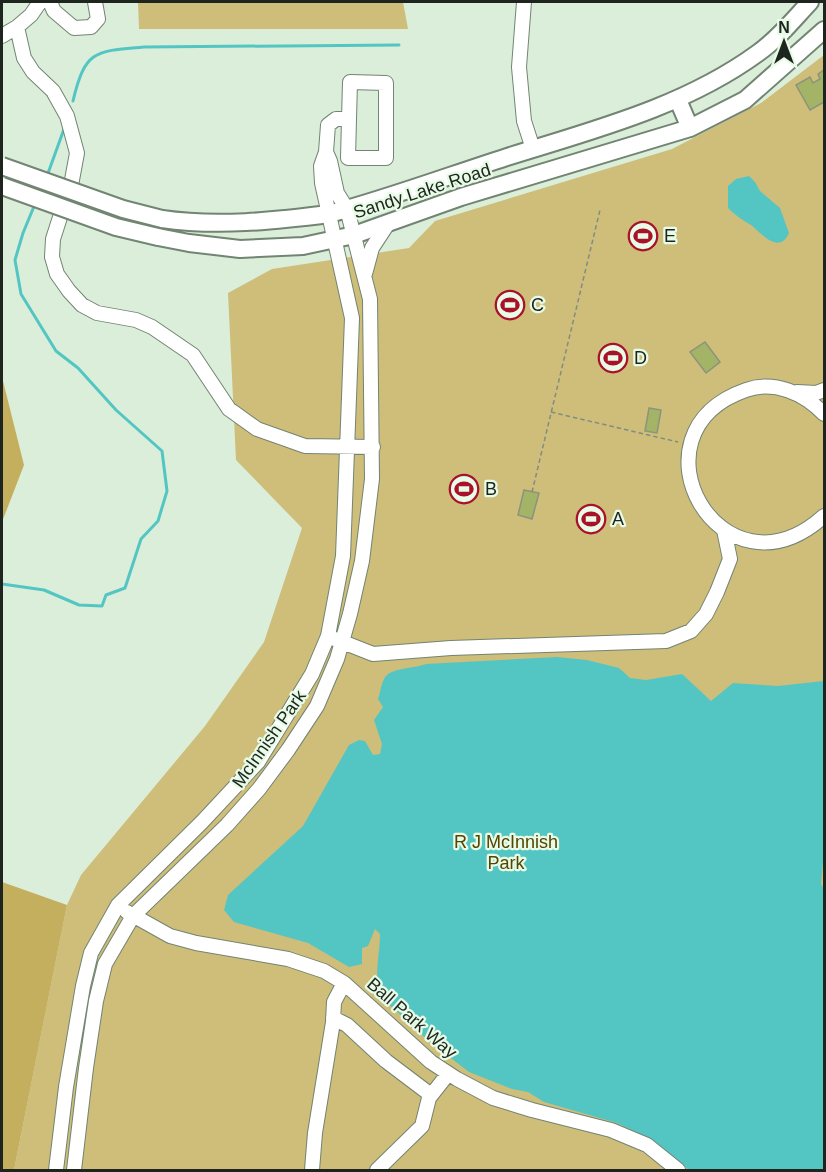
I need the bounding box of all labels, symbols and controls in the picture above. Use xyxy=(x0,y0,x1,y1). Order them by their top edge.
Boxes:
north arrow xyxy=(754,12,814,72)
text: N xyxy=(778,19,790,36)
street label: Sandy Lake Road xyxy=(351,159,493,223)
sports icon: E xyxy=(627,220,659,252)
place label: E xyxy=(664,226,676,246)
sports icon: C xyxy=(494,289,526,321)
place label: C xyxy=(531,295,544,315)
sports icon: D xyxy=(597,342,629,374)
place label: D xyxy=(634,348,647,368)
sports icon: B xyxy=(448,473,480,505)
place label: B xyxy=(485,479,497,499)
sports icon: A xyxy=(575,503,607,535)
place label: A xyxy=(612,509,624,529)
street label: McInnish Park xyxy=(228,686,310,791)
park label: R J McInnish Park xyxy=(454,832,558,873)
street label: Ball Park Way xyxy=(363,974,461,1062)

